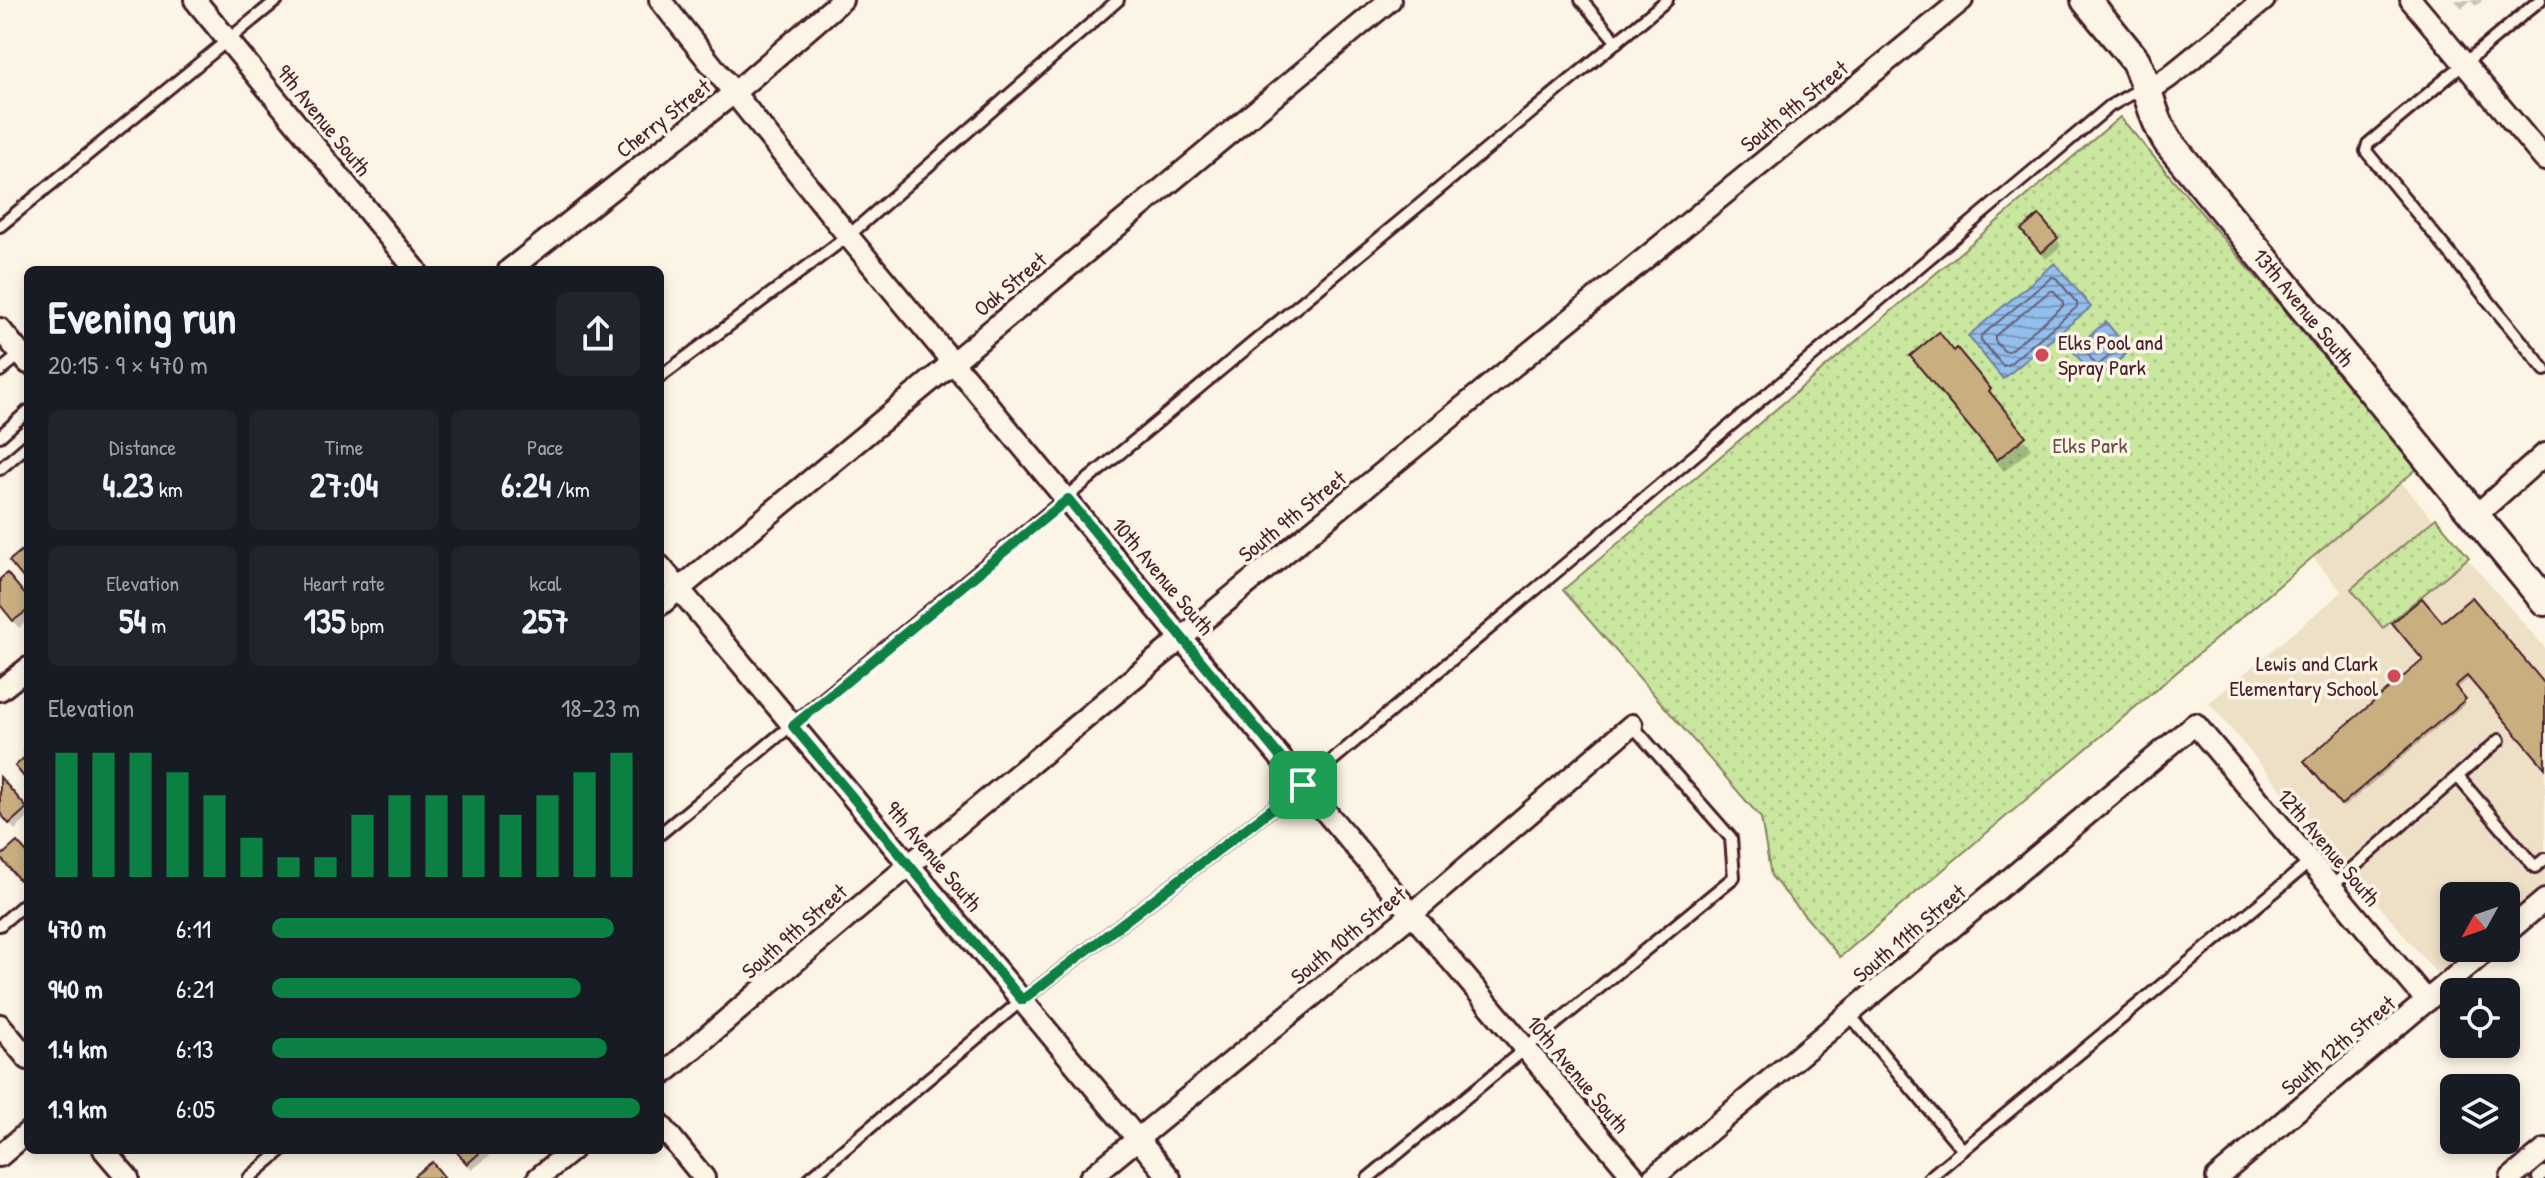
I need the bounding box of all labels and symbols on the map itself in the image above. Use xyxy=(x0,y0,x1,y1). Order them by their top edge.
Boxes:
street label: South 9th Street xyxy=(1734,53,1855,159)
street label: 9th Avenue South xyxy=(270,58,378,182)
street label: Cherry Street xyxy=(609,71,717,164)
street label: 13th Avenue South xyxy=(2246,242,2361,373)
street label: Oak Street xyxy=(967,245,1053,323)
place label: Elks Pool and Spray Park xyxy=(2058,327,2163,382)
marker: Elks Pool and Spray Park xyxy=(2033,346,2051,364)
park label: Elks Park xyxy=(2052,430,2128,460)
street label: South 9th Street xyxy=(1232,463,1353,569)
street label: 10th Avenue South xyxy=(1105,511,1221,641)
place label: Lewis and Clark Elementary School xyxy=(2230,648,2378,703)
marker: Lewis and Clark Elementary School xyxy=(2385,667,2403,685)
pin xyxy=(1269,751,1337,819)
street label: 12th Avenue South xyxy=(2271,782,2387,912)
street label: 9th Avenue South xyxy=(879,795,989,917)
street label: South 9th Street xyxy=(735,876,854,985)
street label: South 11th Street xyxy=(1846,877,1972,989)
street label: South 10th Street xyxy=(1284,879,1412,991)
north arrow xyxy=(2440,882,2520,962)
street label: South 12th Street xyxy=(2274,988,2402,1102)
street label: 10th Avenue South xyxy=(1520,1009,1636,1139)

